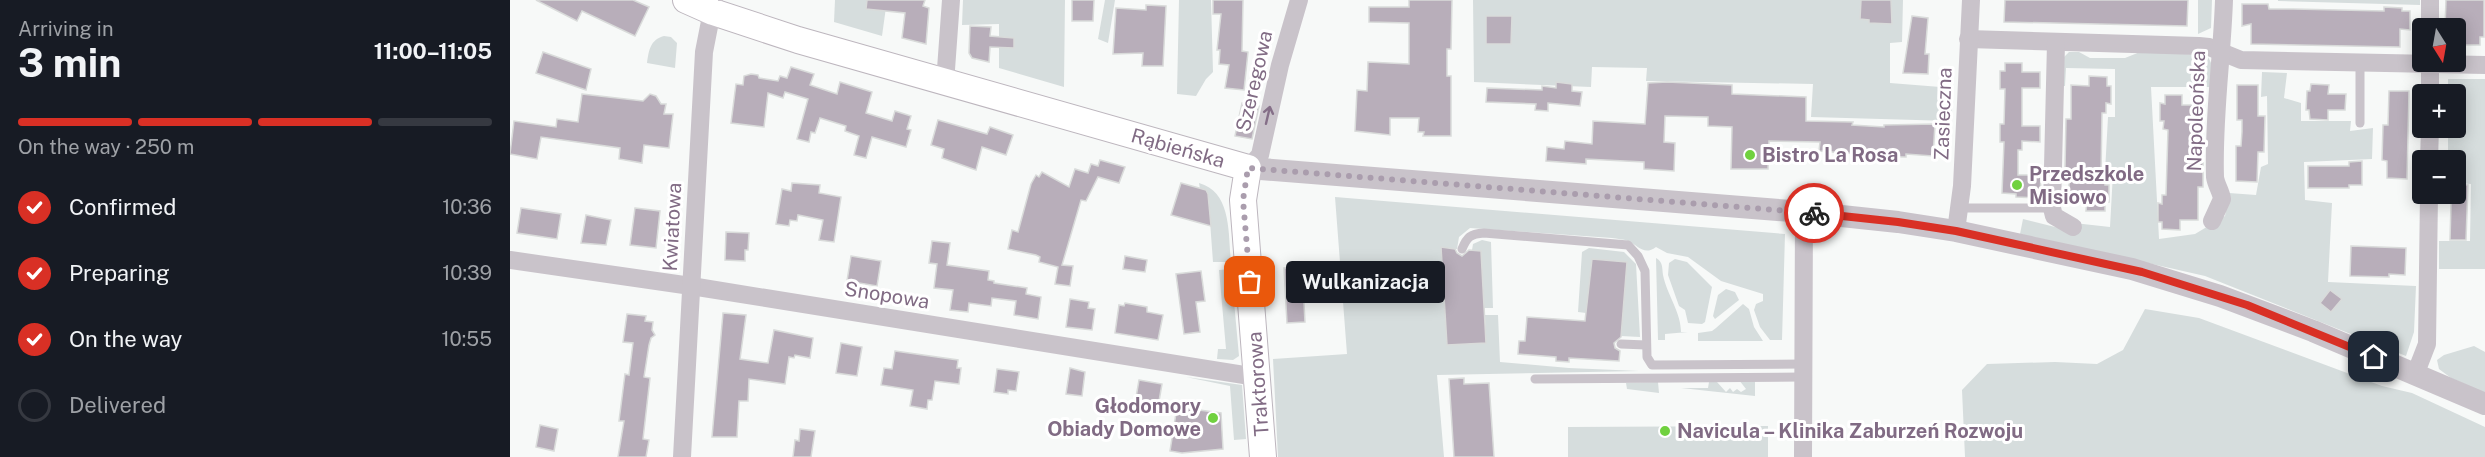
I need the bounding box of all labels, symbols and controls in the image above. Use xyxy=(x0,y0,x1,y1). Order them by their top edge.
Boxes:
text: Arriving in xyxy=(18,17,113,41)
north arrow xyxy=(2412,18,2466,72)
map controls xyxy=(2412,18,2466,204)
street label: Szeregowa xyxy=(1231,28,1277,134)
text: 11:00–11:05 xyxy=(374,38,492,64)
text: 3 min xyxy=(18,40,121,86)
street label: Napoleońska xyxy=(2182,50,2210,172)
street label: Zasieczna xyxy=(1929,67,1957,161)
button: + xyxy=(2412,84,2466,138)
one-way arrow xyxy=(1263,106,1275,125)
street label: Rąbieńska xyxy=(1128,123,1228,173)
text: On the way · 250 m xyxy=(18,135,194,159)
place label: Bistro La Rosa xyxy=(1762,143,1898,167)
marker: Bistro La Rosa xyxy=(1743,148,1757,162)
button: − xyxy=(2412,150,2466,204)
place label: Przedszkole Misiowo xyxy=(2029,162,2144,209)
marker: Przedszkole Misiowo xyxy=(2010,178,2024,192)
street label: Kwiatowa xyxy=(658,182,686,272)
courier xyxy=(1784,183,1844,243)
icon: check xyxy=(18,191,51,224)
text: Confirmed xyxy=(69,194,176,220)
text: 10:36 xyxy=(442,195,492,219)
icon: bike xyxy=(1798,197,1831,230)
pin xyxy=(1224,256,1275,307)
icon: check xyxy=(18,257,51,290)
text: Preparing xyxy=(69,260,170,286)
text: 10:39 xyxy=(442,261,492,285)
callout: Wulkanizacja xyxy=(1286,261,1445,303)
icon: bag xyxy=(1233,265,1266,298)
text: Wulkanizacja xyxy=(1302,270,1429,294)
street label: Snopowa xyxy=(843,276,931,314)
icon: check xyxy=(18,323,51,356)
text: On the way xyxy=(69,326,182,352)
text: 10:55 xyxy=(441,327,492,351)
street label: Traktorowa xyxy=(1242,331,1274,437)
pin xyxy=(2348,331,2399,382)
icon: home xyxy=(2357,340,2390,373)
text: Delivered xyxy=(69,392,166,418)
place label: Głodomory Obiady Domowe xyxy=(1047,394,1201,441)
marker: Głodomory Obiady Domowe xyxy=(1206,411,1220,425)
place label: Navicula – Klinika Zaburzeń Rozwoju xyxy=(1677,419,2023,443)
marker: Navicula – Klinika Zaburzeń Rozwoju xyxy=(1658,424,1672,438)

